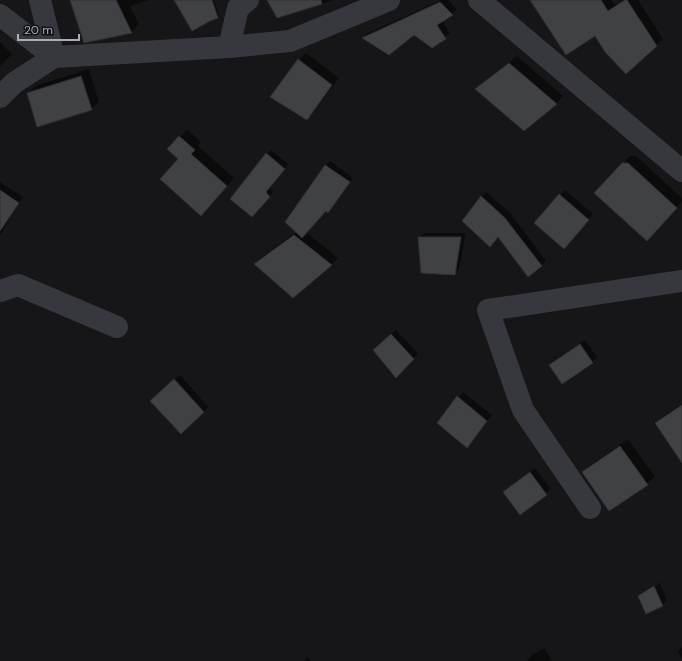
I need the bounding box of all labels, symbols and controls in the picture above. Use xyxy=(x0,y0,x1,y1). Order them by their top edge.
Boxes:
scale bar xyxy=(18,16,79,42)
text: 20 m xyxy=(24,22,53,38)

